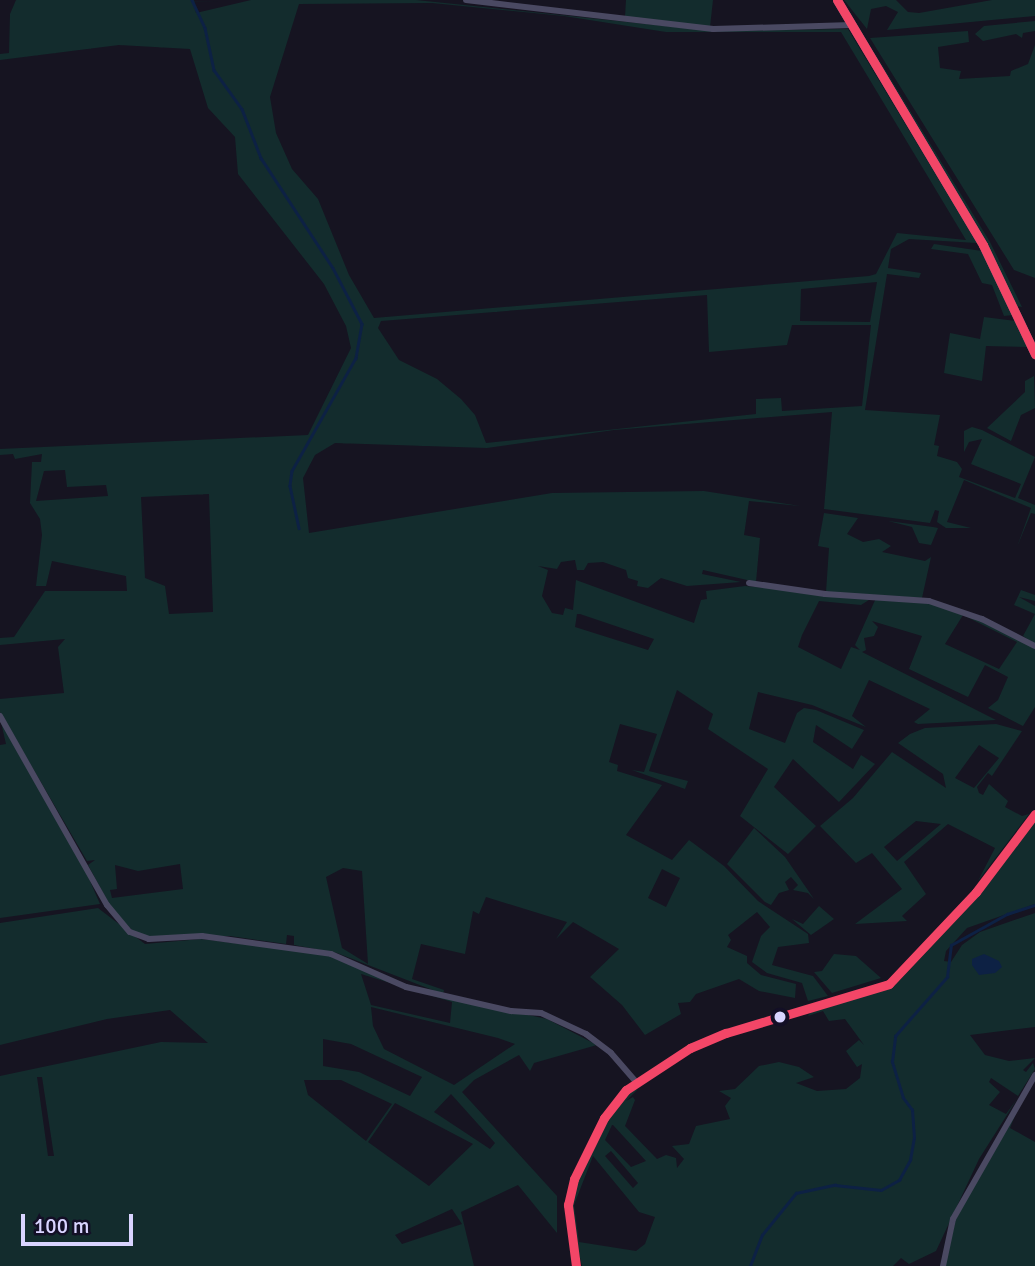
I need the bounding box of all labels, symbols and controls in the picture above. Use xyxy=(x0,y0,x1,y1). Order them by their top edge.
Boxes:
unlabelled marker xyxy=(773,1010,787,1024)
scale bar xyxy=(24,1200,136,1244)
text: 100 m xyxy=(34,1213,89,1239)

